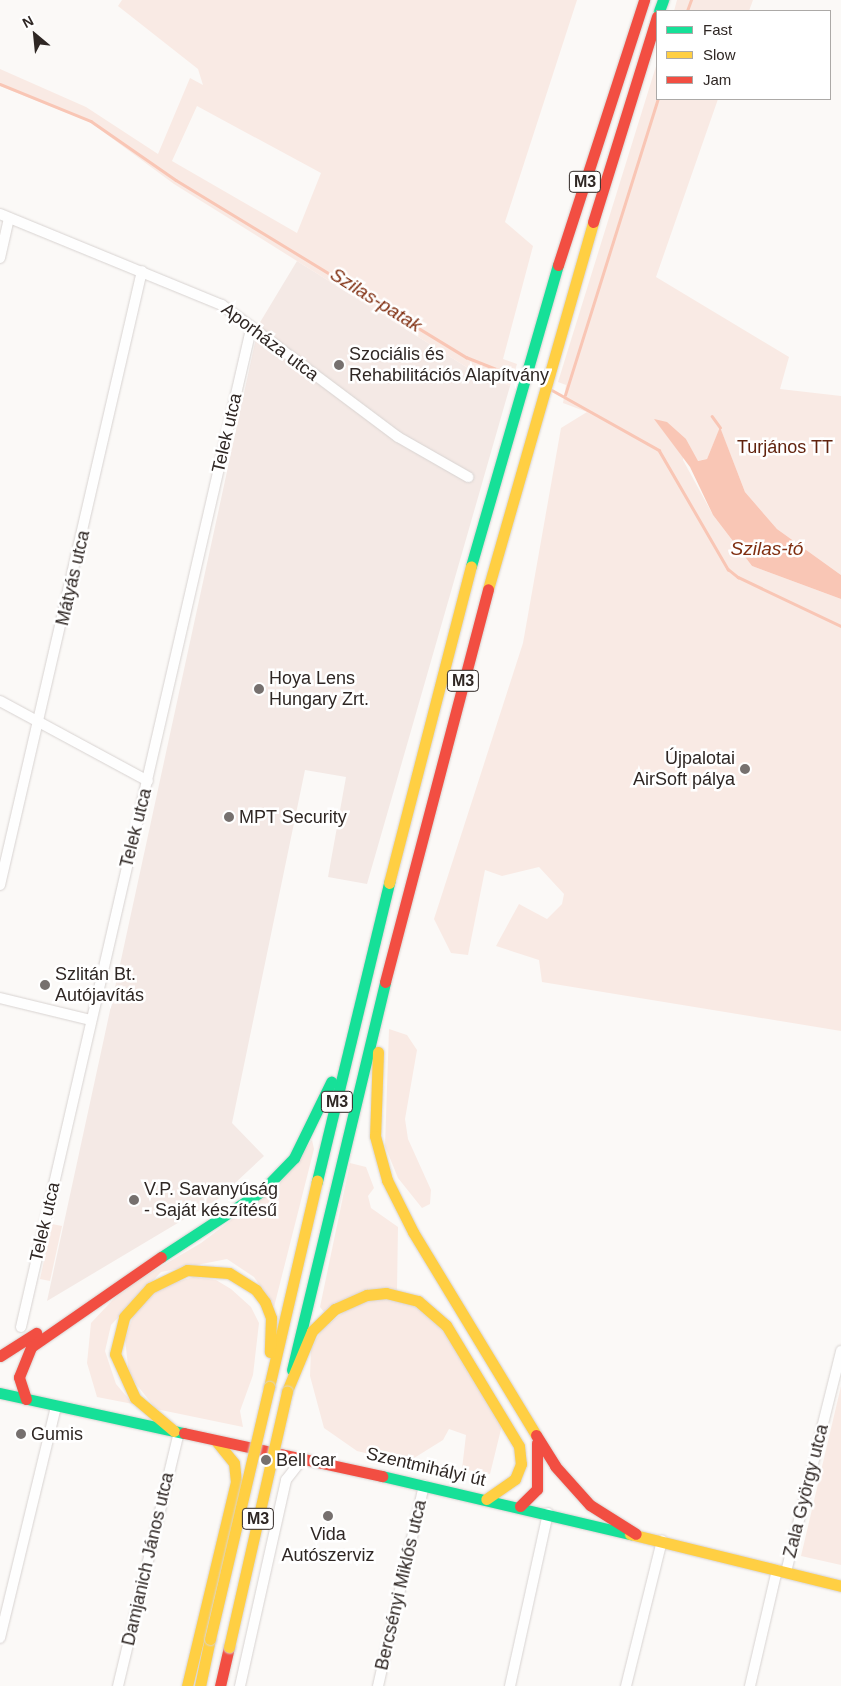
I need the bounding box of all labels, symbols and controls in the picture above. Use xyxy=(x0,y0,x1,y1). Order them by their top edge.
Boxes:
north arrow xyxy=(10,10,60,60)
legend xyxy=(656,10,831,100)
text: N xyxy=(20,12,36,31)
text: Fast xyxy=(703,21,732,38)
text: Slow xyxy=(703,46,736,63)
text: Jam xyxy=(703,71,731,88)
road number: M3 xyxy=(569,168,601,196)
water label: Szilas-patak xyxy=(326,263,426,337)
street label: Aporháza utca xyxy=(217,298,323,386)
place label: Szociális és Rehabilitációs Alapítvány xyxy=(349,344,550,386)
marker: Szociális és Rehabilitációs Alapítvány xyxy=(333,359,345,371)
street label: Telek utca xyxy=(207,391,247,475)
park label: Turjános TT xyxy=(737,436,833,458)
street label: Mátyás utca xyxy=(52,528,94,628)
water label: Szilas-tó xyxy=(731,538,803,560)
place label: Hoya Lens Hungary Zrt. xyxy=(269,668,369,711)
road number: M3 xyxy=(447,668,479,694)
marker: Hoya Lens Hungary Zrt. xyxy=(253,683,265,695)
place label: Újpalotai AirSoft pálya xyxy=(633,748,735,791)
marker: Újpalotai AirSoft pálya xyxy=(739,763,751,775)
street label: Telek utca xyxy=(116,786,156,870)
place label: MPT Security xyxy=(239,806,347,828)
marker: MPT Security xyxy=(223,811,235,823)
place label: Szlitán Bt. Autójavítás xyxy=(55,964,144,1006)
marker: Szlitán Bt. Autójavítás xyxy=(39,979,51,991)
road number: M3 xyxy=(321,1088,353,1116)
place label: V.P. Savanyúság - Saját készítésű xyxy=(144,1179,278,1222)
street label: Telek utca xyxy=(25,1180,65,1264)
marker: V.P. Savanyúság - Saját készítésű xyxy=(128,1194,140,1206)
street label: Zala György utca xyxy=(779,1422,833,1560)
place label: Gumis xyxy=(31,1423,83,1445)
marker: Gumis xyxy=(15,1428,27,1440)
street label: Szentmihályi út xyxy=(364,1443,488,1491)
place label: Bell car xyxy=(276,1449,336,1471)
marker: Bell car xyxy=(260,1454,272,1466)
street label: Damjanich János utca xyxy=(118,1470,178,1648)
street label: Bercsényi Miklós utca xyxy=(371,1498,431,1672)
road number: M3 xyxy=(242,1506,274,1532)
marker: Vida Autószerviz xyxy=(322,1510,334,1522)
place label: Vida Autószerviz xyxy=(281,1524,375,1566)

